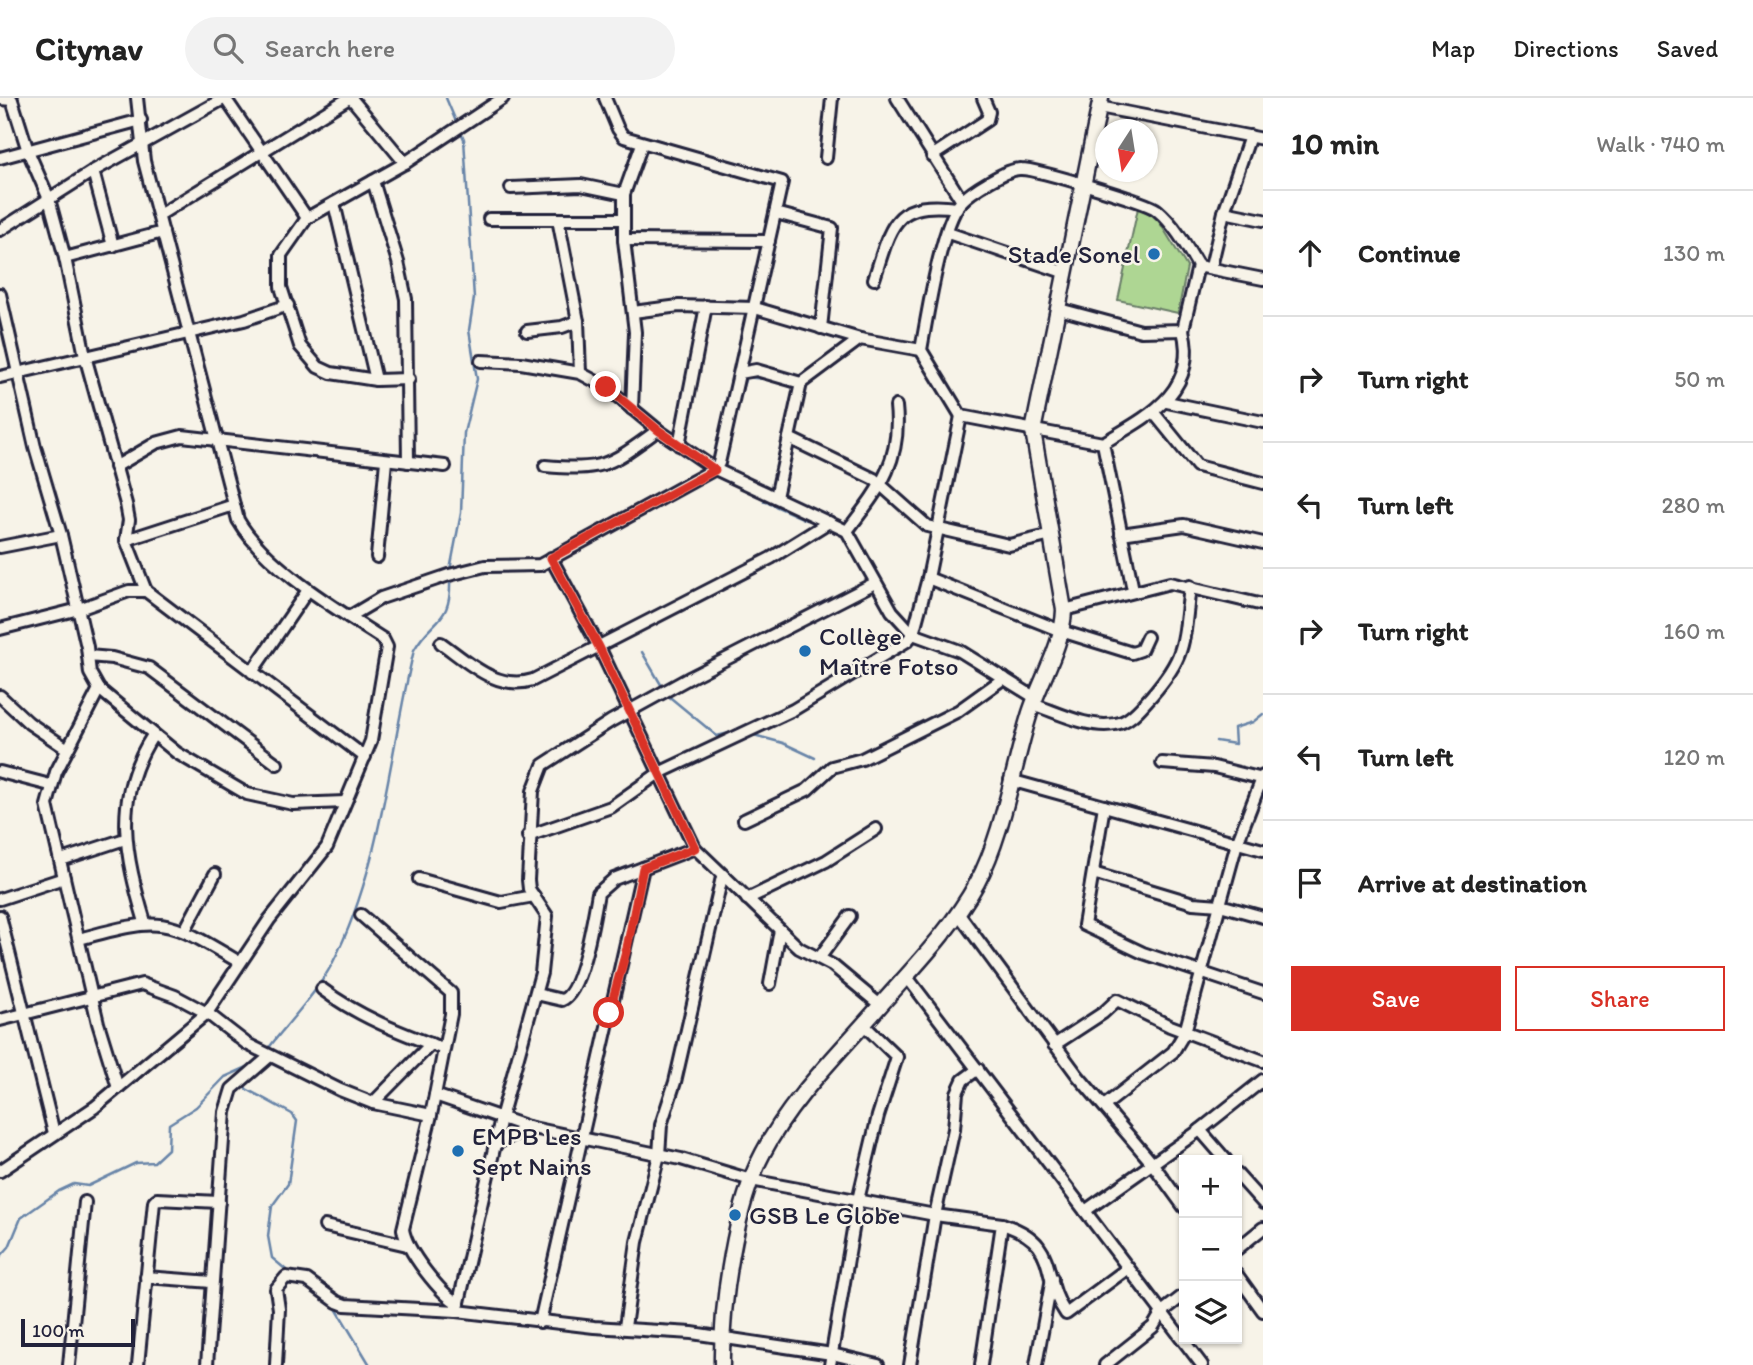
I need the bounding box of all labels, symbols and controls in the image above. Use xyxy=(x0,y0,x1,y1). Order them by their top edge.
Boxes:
search box xyxy=(185,17,675,80)
text: Citynav xyxy=(35,29,143,68)
icon: search xyxy=(209,29,247,67)
text: Search here xyxy=(265,32,395,64)
text: Map xyxy=(1431,34,1475,63)
text: Directions xyxy=(1513,34,1619,63)
text: Saved xyxy=(1657,34,1718,63)
north arrow xyxy=(1095,119,1158,182)
text: 10 min xyxy=(1291,125,1379,162)
text: Walk · 740 m xyxy=(1596,130,1725,158)
icon: ahead xyxy=(1291,234,1329,272)
text: Continue xyxy=(1358,237,1461,269)
place label: Stade Sonel xyxy=(1008,238,1140,270)
text: 130 m xyxy=(1663,239,1725,267)
marker: Stade Sonel xyxy=(1146,246,1162,262)
icon: right xyxy=(1291,360,1329,398)
text: Turn right xyxy=(1358,363,1469,395)
text: 50 m xyxy=(1674,365,1725,393)
route end xyxy=(590,371,621,402)
icon: left xyxy=(1291,486,1329,524)
text: Turn left xyxy=(1358,489,1454,521)
text: 280 m xyxy=(1662,491,1725,519)
icon: right xyxy=(1291,612,1329,650)
text: Turn right xyxy=(1358,615,1469,647)
text: 160 m xyxy=(1663,617,1725,645)
place label: Collège Maître Fotso xyxy=(819,620,959,682)
marker: Collège Maître Fotso xyxy=(797,643,813,659)
icon: left xyxy=(1291,738,1329,776)
text: Turn left xyxy=(1358,741,1454,773)
text: 120 m xyxy=(1664,743,1725,771)
icon: arrive xyxy=(1291,864,1329,902)
text: Arrive at destination xyxy=(1358,867,1587,899)
button: Save xyxy=(1291,966,1501,1031)
button: Share xyxy=(1515,966,1725,1031)
route start xyxy=(593,997,624,1028)
place label: EMPB Les Sept Nains xyxy=(472,1120,592,1182)
marker: EMPB Les Sept Nains xyxy=(450,1143,466,1159)
map controls xyxy=(1179,1155,1242,1344)
button: + xyxy=(1179,1155,1242,1218)
place label: GSB Le Globe xyxy=(749,1199,900,1231)
marker: GSB Le Globe xyxy=(727,1207,743,1223)
button: − xyxy=(1179,1218,1242,1281)
button: layers xyxy=(1179,1281,1242,1344)
scale bar xyxy=(21,1316,135,1348)
text: 100 m xyxy=(32,1319,84,1342)

